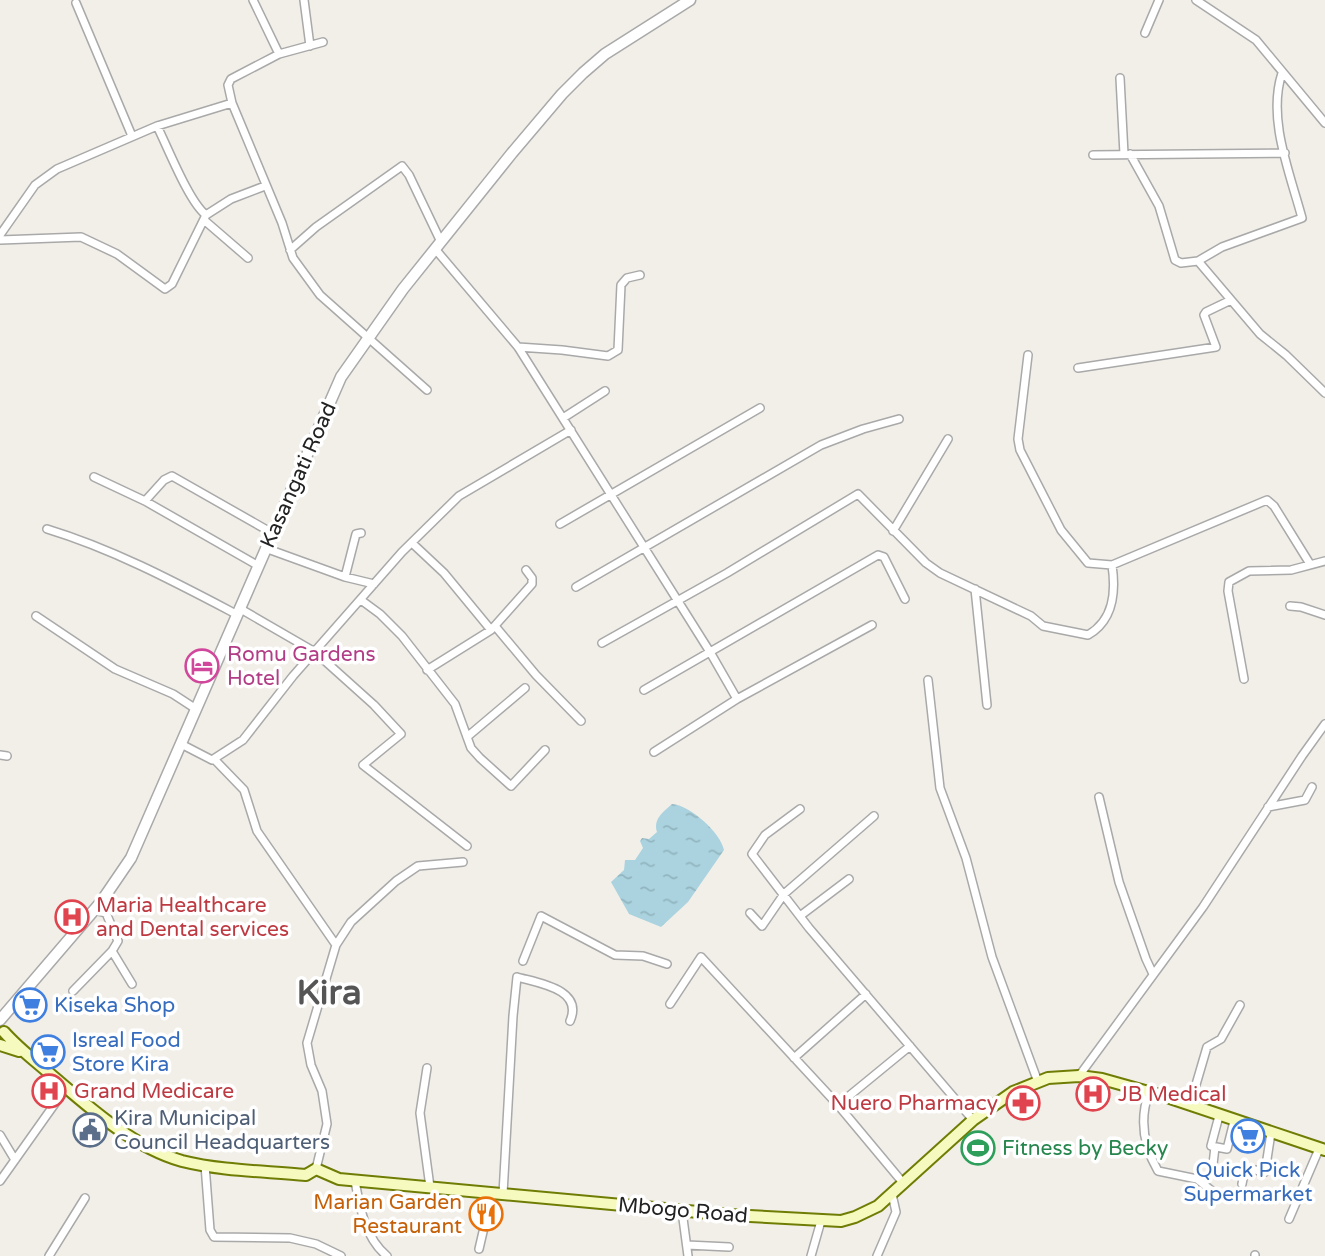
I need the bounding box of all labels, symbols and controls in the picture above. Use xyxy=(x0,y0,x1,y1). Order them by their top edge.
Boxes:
street label: Kasangati Road xyxy=(255,398,342,552)
place label: Romu Gardens Hotel xyxy=(227,642,376,691)
hotel icon: Romu Gardens Hotel xyxy=(183,647,221,685)
place label: Maria Healthcare and Dental services xyxy=(96,893,289,942)
hospital icon: Maria Healthcare and Dental services xyxy=(53,898,91,936)
district label: Kira xyxy=(296,972,362,1014)
supermarket icon: Kiseka Shop xyxy=(11,986,49,1024)
place label: Kiseka Shop xyxy=(54,993,175,1018)
place label: Isreal Food Store Kira xyxy=(72,1028,181,1077)
supermarket icon: Isreal Food Store Kira xyxy=(29,1033,67,1071)
hospital icon: Grand Medicare xyxy=(30,1072,68,1110)
hospital icon: JB Medical xyxy=(1074,1075,1112,1113)
place label: Grand Medicare xyxy=(74,1079,234,1104)
place label: JB Medical xyxy=(1118,1082,1226,1107)
pharmacy icon: Nuero Pharmacy xyxy=(1004,1084,1042,1122)
place label: Nuero Pharmacy xyxy=(831,1091,998,1116)
place label: Kira Municipal Council Headquarters xyxy=(114,1106,330,1155)
public building icon: Kira Municipal Council Headquarters xyxy=(71,1111,109,1149)
supermarket icon: Quick Pick Supermarket xyxy=(1229,1117,1267,1155)
sports icon: Fitness by Becky xyxy=(959,1129,997,1167)
place label: Fitness by Becky xyxy=(1002,1136,1168,1161)
place label: Quick Pick Supermarket xyxy=(1183,1158,1313,1207)
place label: Marian Garden Restaurant xyxy=(313,1190,462,1239)
street label: Mbogo Road xyxy=(617,1192,749,1229)
restaurant icon: Marian Garden Restaurant xyxy=(467,1195,505,1233)

